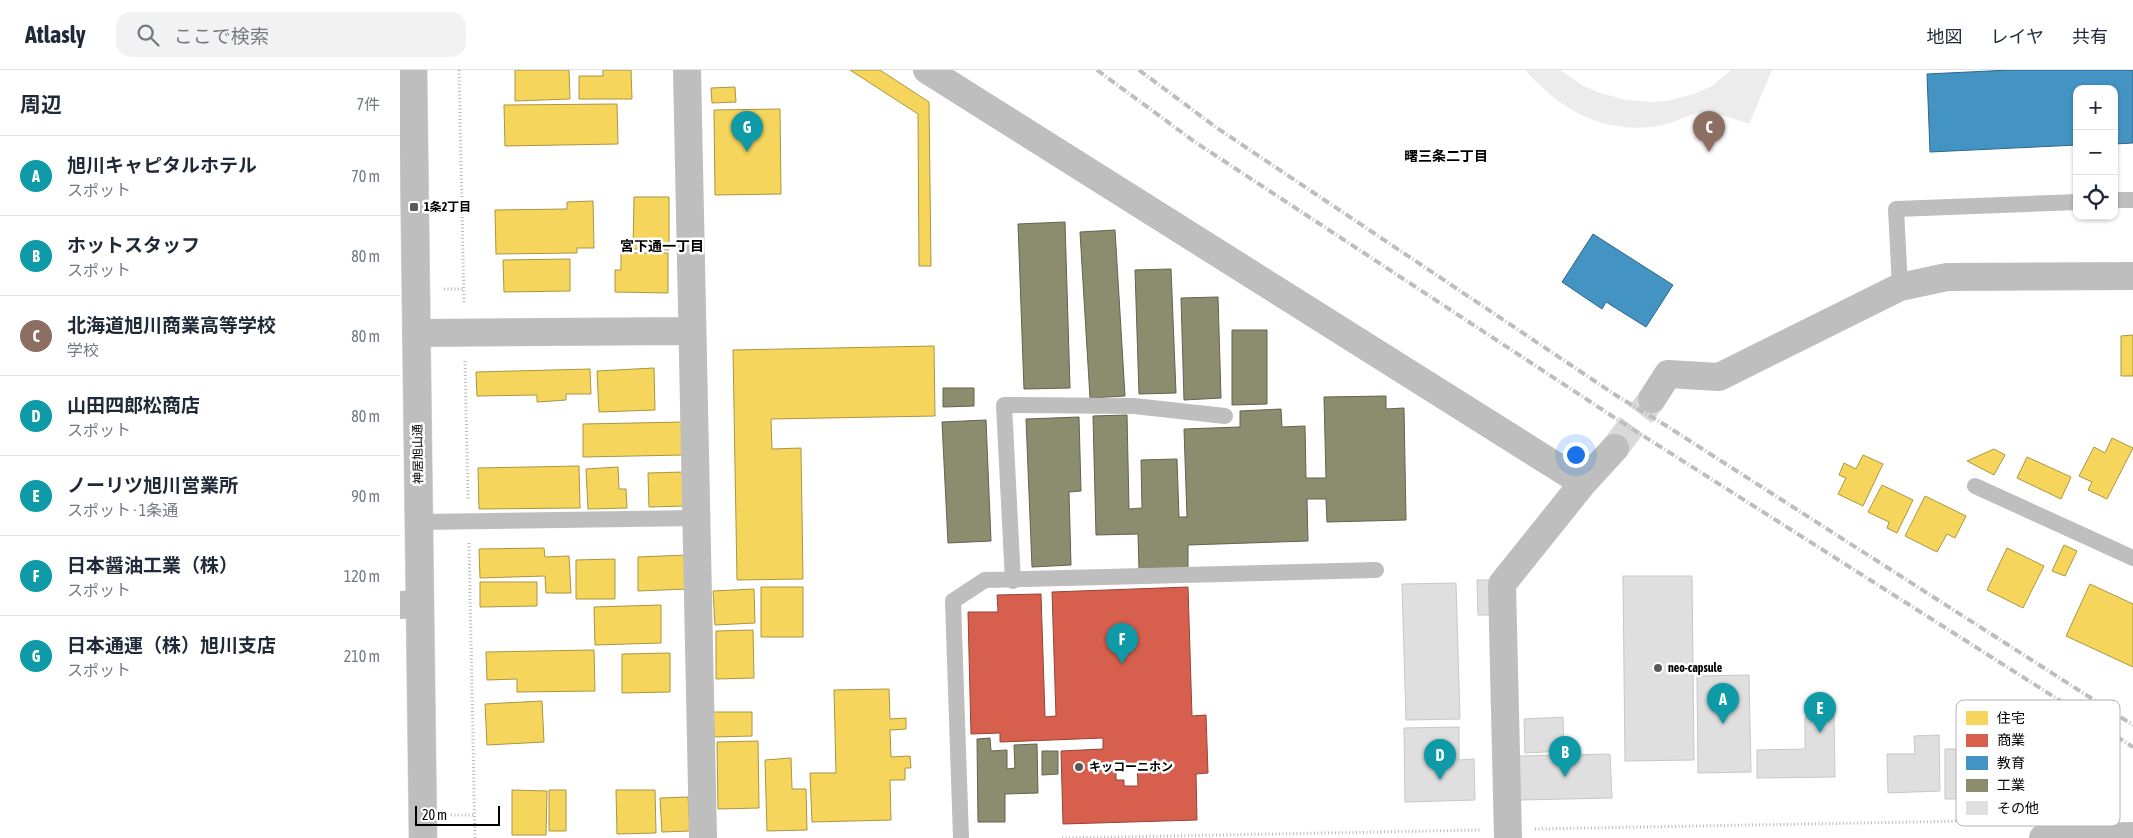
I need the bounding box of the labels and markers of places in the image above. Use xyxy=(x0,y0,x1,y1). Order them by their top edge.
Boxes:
pin: G xyxy=(731,111,763,152)
pin: C xyxy=(1693,111,1725,152)
place label: 1条2丁目 xyxy=(424,200,471,214)
marker: 1条2丁目 xyxy=(408,201,420,213)
pin: F xyxy=(1106,623,1138,664)
place label: neo‐capsule xyxy=(1668,661,1723,675)
marker: neo‐capsule xyxy=(1652,662,1664,674)
pin: A xyxy=(1707,683,1739,724)
pin: E xyxy=(1804,692,1836,733)
pin: B xyxy=(1549,736,1581,777)
pin: D xyxy=(1424,739,1456,780)
place label: キッコーニホン xyxy=(1089,760,1173,774)
marker: キッコーニホン xyxy=(1073,761,1085,773)

